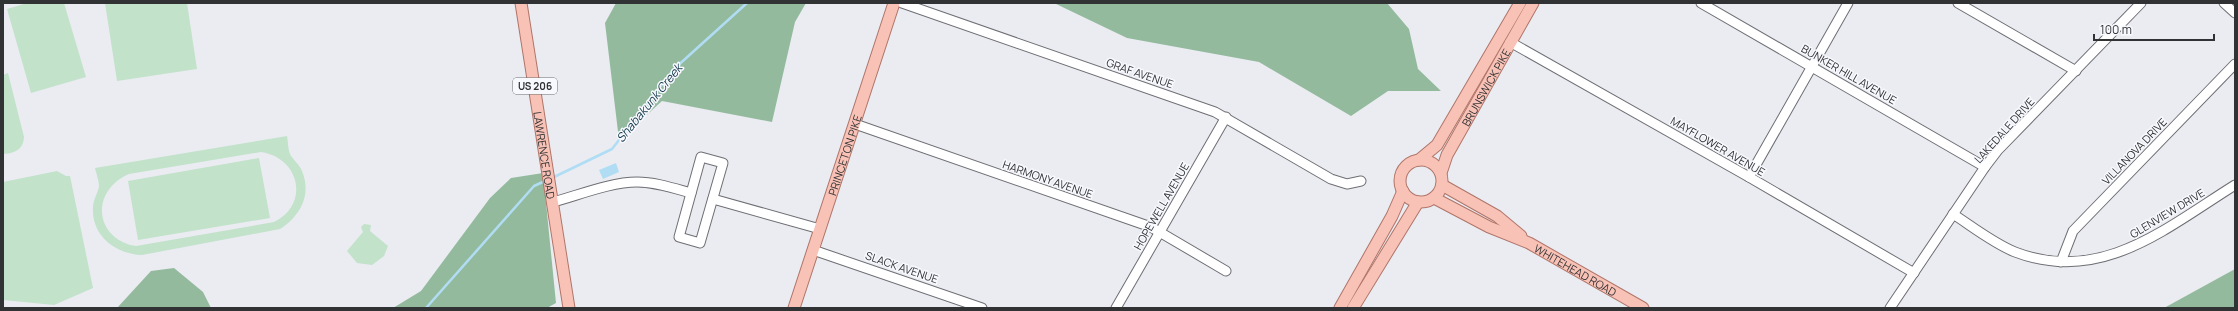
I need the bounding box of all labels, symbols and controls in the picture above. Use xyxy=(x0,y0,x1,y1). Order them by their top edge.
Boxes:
scale bar xyxy=(2094,16,2214,42)
text: 100 m xyxy=(2100,21,2132,38)
street label: BUNKER HILL AVENUE xyxy=(1799,41,1899,107)
street label: BRUNSWICK PIKE xyxy=(1458,46,1513,129)
street label: GRAF AVENUE xyxy=(1104,55,1176,91)
water label: Shabakunk Creek xyxy=(612,59,687,146)
road number: US 206 xyxy=(513,78,557,94)
street label: LAKEDALE DRIVE xyxy=(1971,94,2037,166)
street label: LAWRENCE ROAD xyxy=(531,110,559,200)
street label: PRINCETON PIKE xyxy=(824,113,864,197)
street label: MAYFLOWER AVENUE xyxy=(1668,113,1768,179)
street label: VILLANOVA DRIVE xyxy=(2098,114,2170,188)
street label: HARMONY AVENUE xyxy=(1001,156,1095,202)
street label: HOPEWELL AVENUE xyxy=(1130,160,1192,252)
street label: GLENVIEW DRIVE xyxy=(2127,185,2207,241)
street label: WHITEHEAD ROAD xyxy=(1532,240,1620,299)
street label: SLACK AVENUE xyxy=(864,248,940,286)

